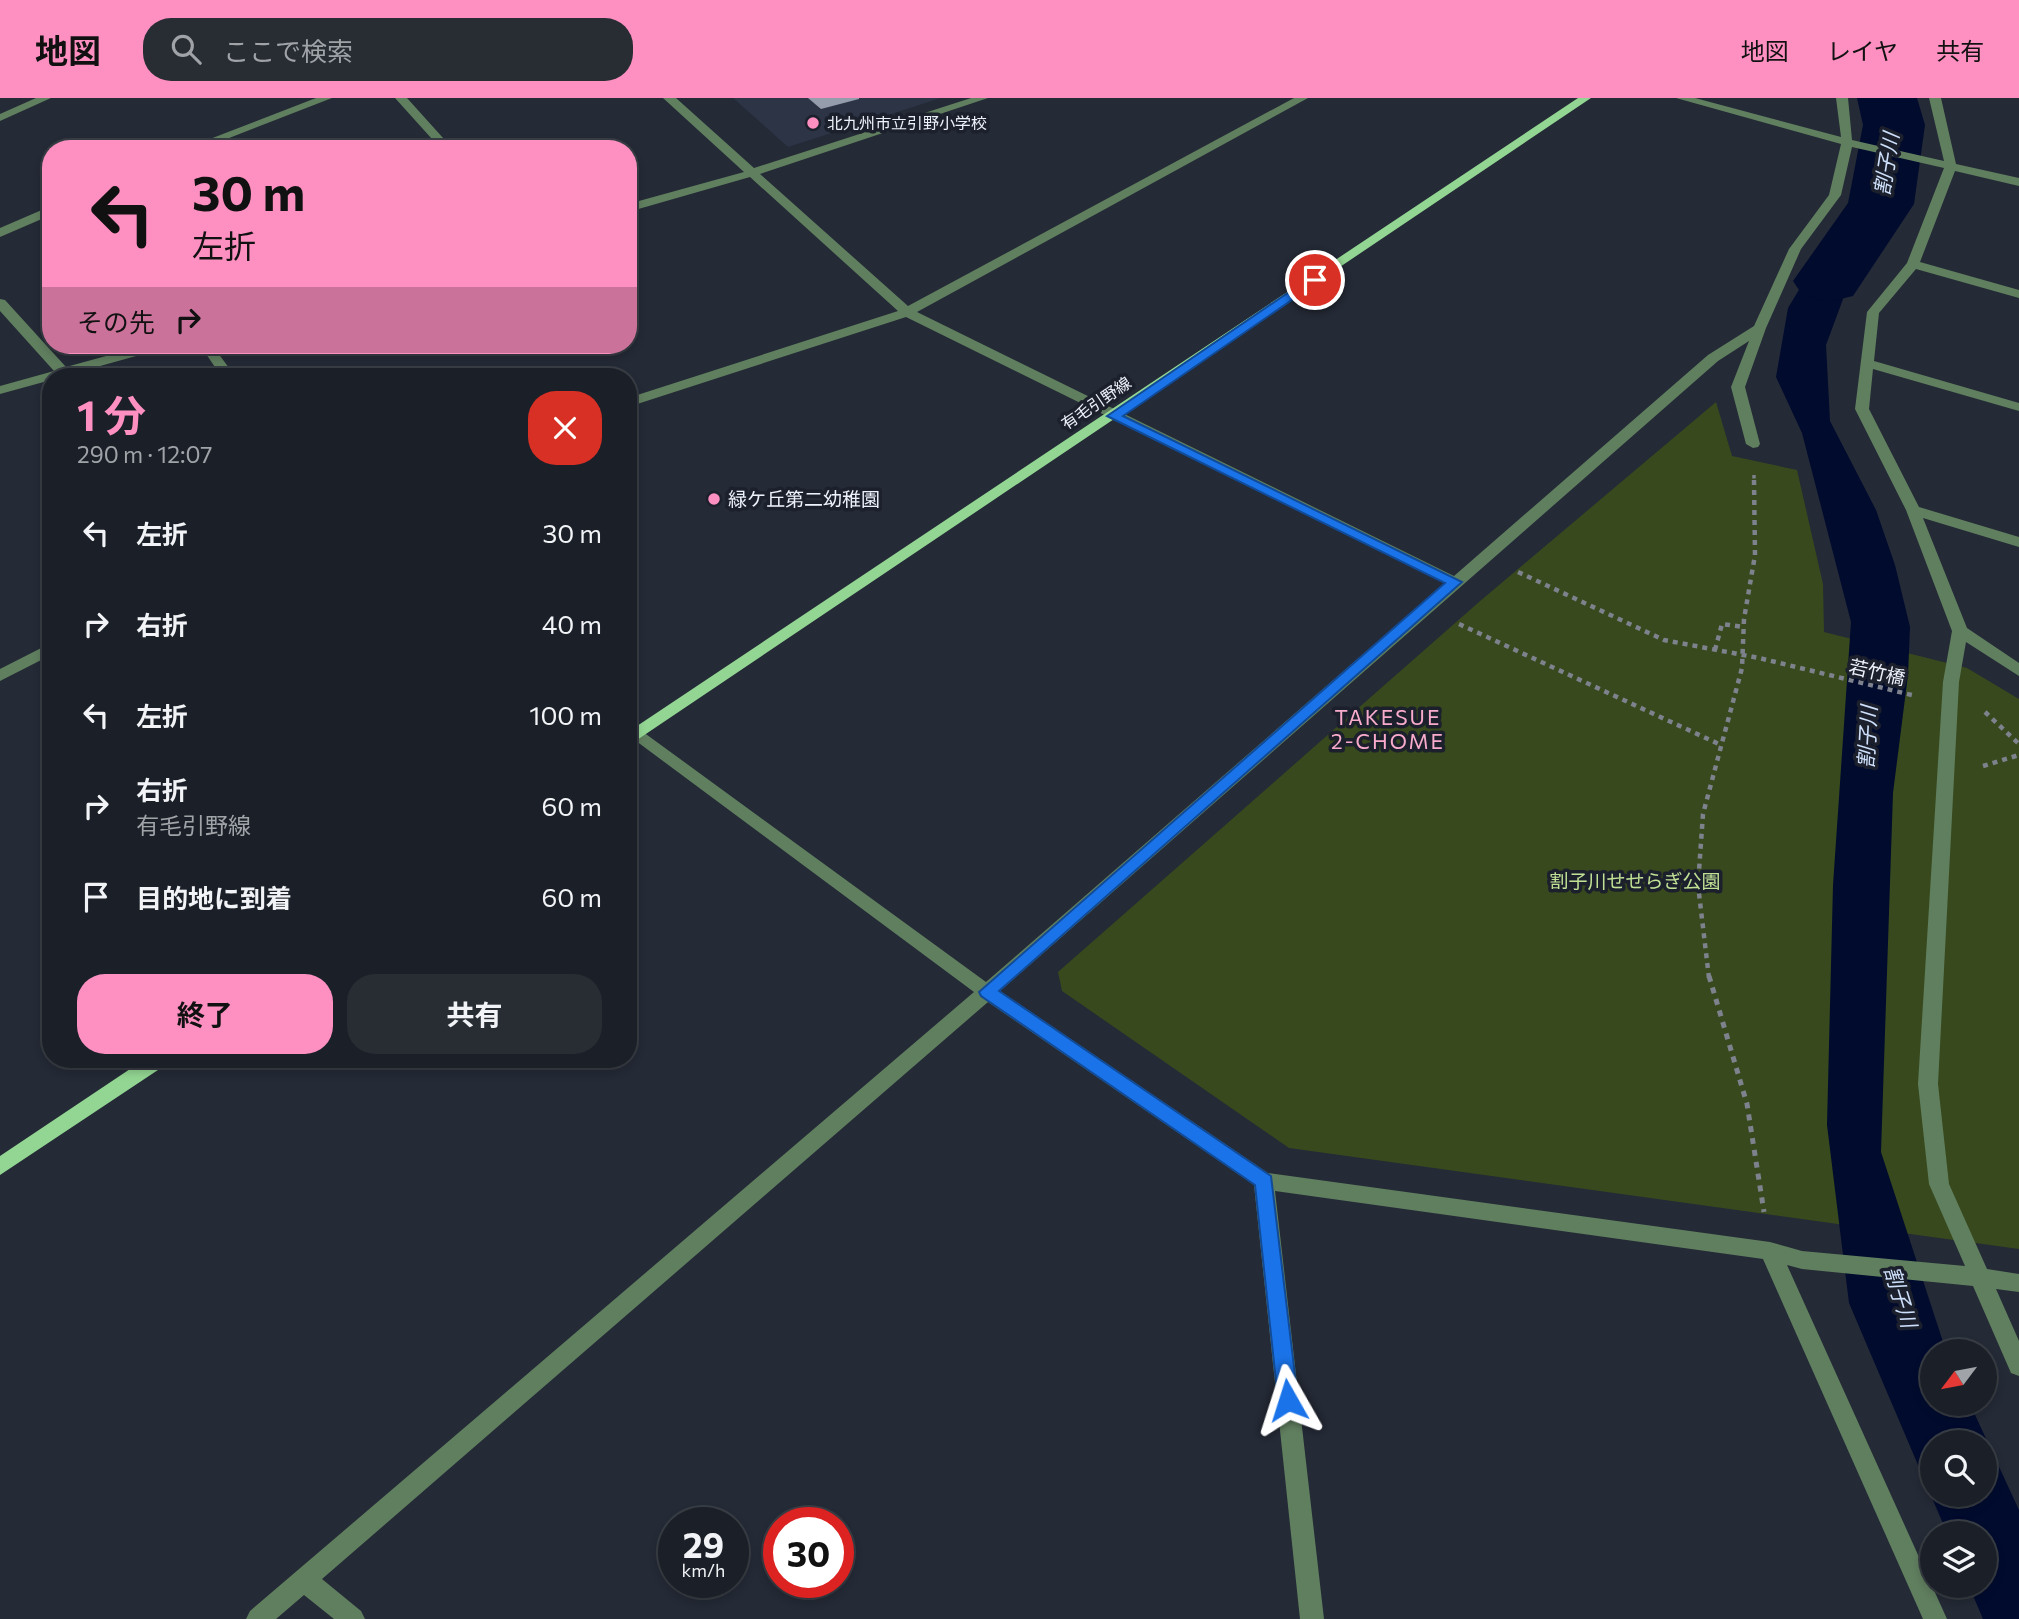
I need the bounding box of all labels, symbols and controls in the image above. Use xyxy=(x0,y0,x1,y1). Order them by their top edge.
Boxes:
search box xyxy=(143,18,633,81)
text: 地図 xyxy=(35,29,101,70)
icon: search xyxy=(167,30,205,68)
text: ここで検索 xyxy=(223,35,353,66)
text: 地図 xyxy=(1741,36,1789,65)
text: レイヤ xyxy=(1827,36,1898,65)
text: 共有 xyxy=(1936,36,1984,65)
place label: 北九州市立引野小学校 xyxy=(827,113,987,132)
marker: 北九州市立引野小学校 xyxy=(805,115,821,131)
water label: 割子川 xyxy=(1868,129,1903,197)
text: 30 m xyxy=(192,161,305,221)
icon: left xyxy=(77,168,168,259)
text: 左折 xyxy=(192,225,256,265)
pin xyxy=(1285,250,1345,310)
icon: arrive xyxy=(1296,261,1334,299)
icon: right xyxy=(169,301,207,339)
text: その先 xyxy=(77,306,155,337)
street label: 有毛引野線 xyxy=(1057,372,1134,433)
text: 1 分 xyxy=(77,388,146,440)
button: close xyxy=(528,391,602,465)
text: 290 m · 12:07 xyxy=(77,440,212,468)
place label: 緑ケ丘第二幼稚園 xyxy=(728,487,880,510)
marker: 緑ケ丘第二幼稚園 xyxy=(706,491,722,507)
icon: left xyxy=(77,514,115,552)
text: 30 m xyxy=(543,517,602,548)
text: 左折 xyxy=(136,518,188,549)
icon: right xyxy=(77,605,115,643)
text: 40 m xyxy=(542,608,602,639)
text: 右折 xyxy=(136,609,188,640)
street label: 若竹橋 xyxy=(1847,654,1907,689)
icon: left xyxy=(77,696,115,734)
text: 100 m xyxy=(529,699,602,730)
text: 左折 xyxy=(136,700,188,731)
water label: 割子川 xyxy=(1852,703,1881,769)
district label: TAKESUE 2-CHOME xyxy=(1331,704,1445,753)
text: 右折 xyxy=(136,774,188,805)
icon: right xyxy=(77,787,115,825)
text: 60 m xyxy=(542,790,602,821)
text: 有毛引野線 xyxy=(136,811,251,839)
park label: 割子川せせらぎ公園 xyxy=(1549,869,1721,892)
icon: arrive xyxy=(77,878,115,916)
text: 60 m xyxy=(542,881,602,912)
text: 目的地に到着 xyxy=(136,882,292,913)
button: 終了 xyxy=(77,974,333,1054)
button: 共有 xyxy=(347,974,602,1054)
water label: 割子川 xyxy=(1880,1263,1923,1332)
north arrow xyxy=(1920,1339,1997,1416)
map controls xyxy=(1920,1339,1997,1598)
position arrow xyxy=(1251,1363,1325,1437)
button: search xyxy=(1920,1430,1997,1507)
speed limit sign: 30 xyxy=(763,1507,854,1598)
button: layers xyxy=(1920,1521,1997,1598)
text: 29 xyxy=(683,1522,724,1565)
text: km/h xyxy=(682,1559,725,1581)

